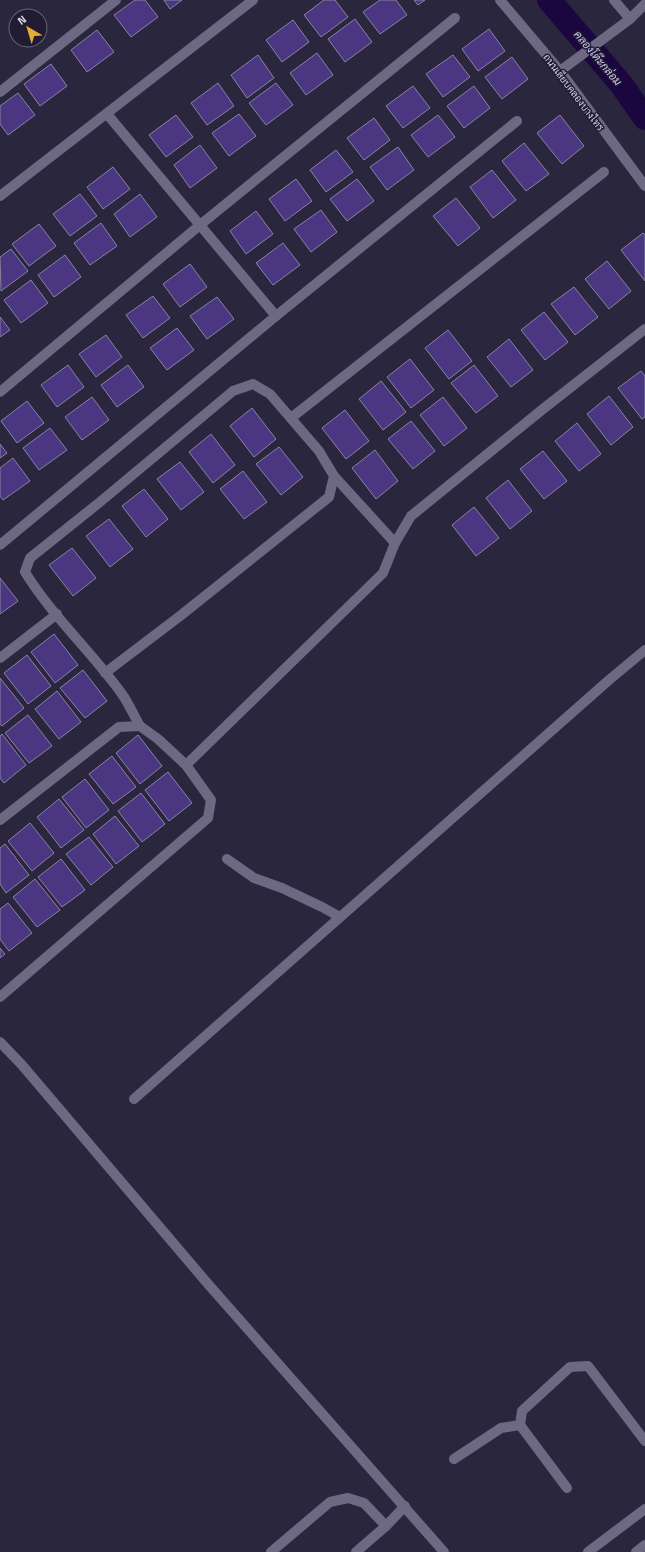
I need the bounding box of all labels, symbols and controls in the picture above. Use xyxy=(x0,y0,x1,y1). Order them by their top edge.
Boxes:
north arrow xyxy=(8,8,48,48)
text: N xyxy=(14,11,30,29)
water label: คลองโต๊ะกล่อม xyxy=(570,27,626,89)
street label: ถนนเลียบคลองบางไทร xyxy=(540,51,608,134)

